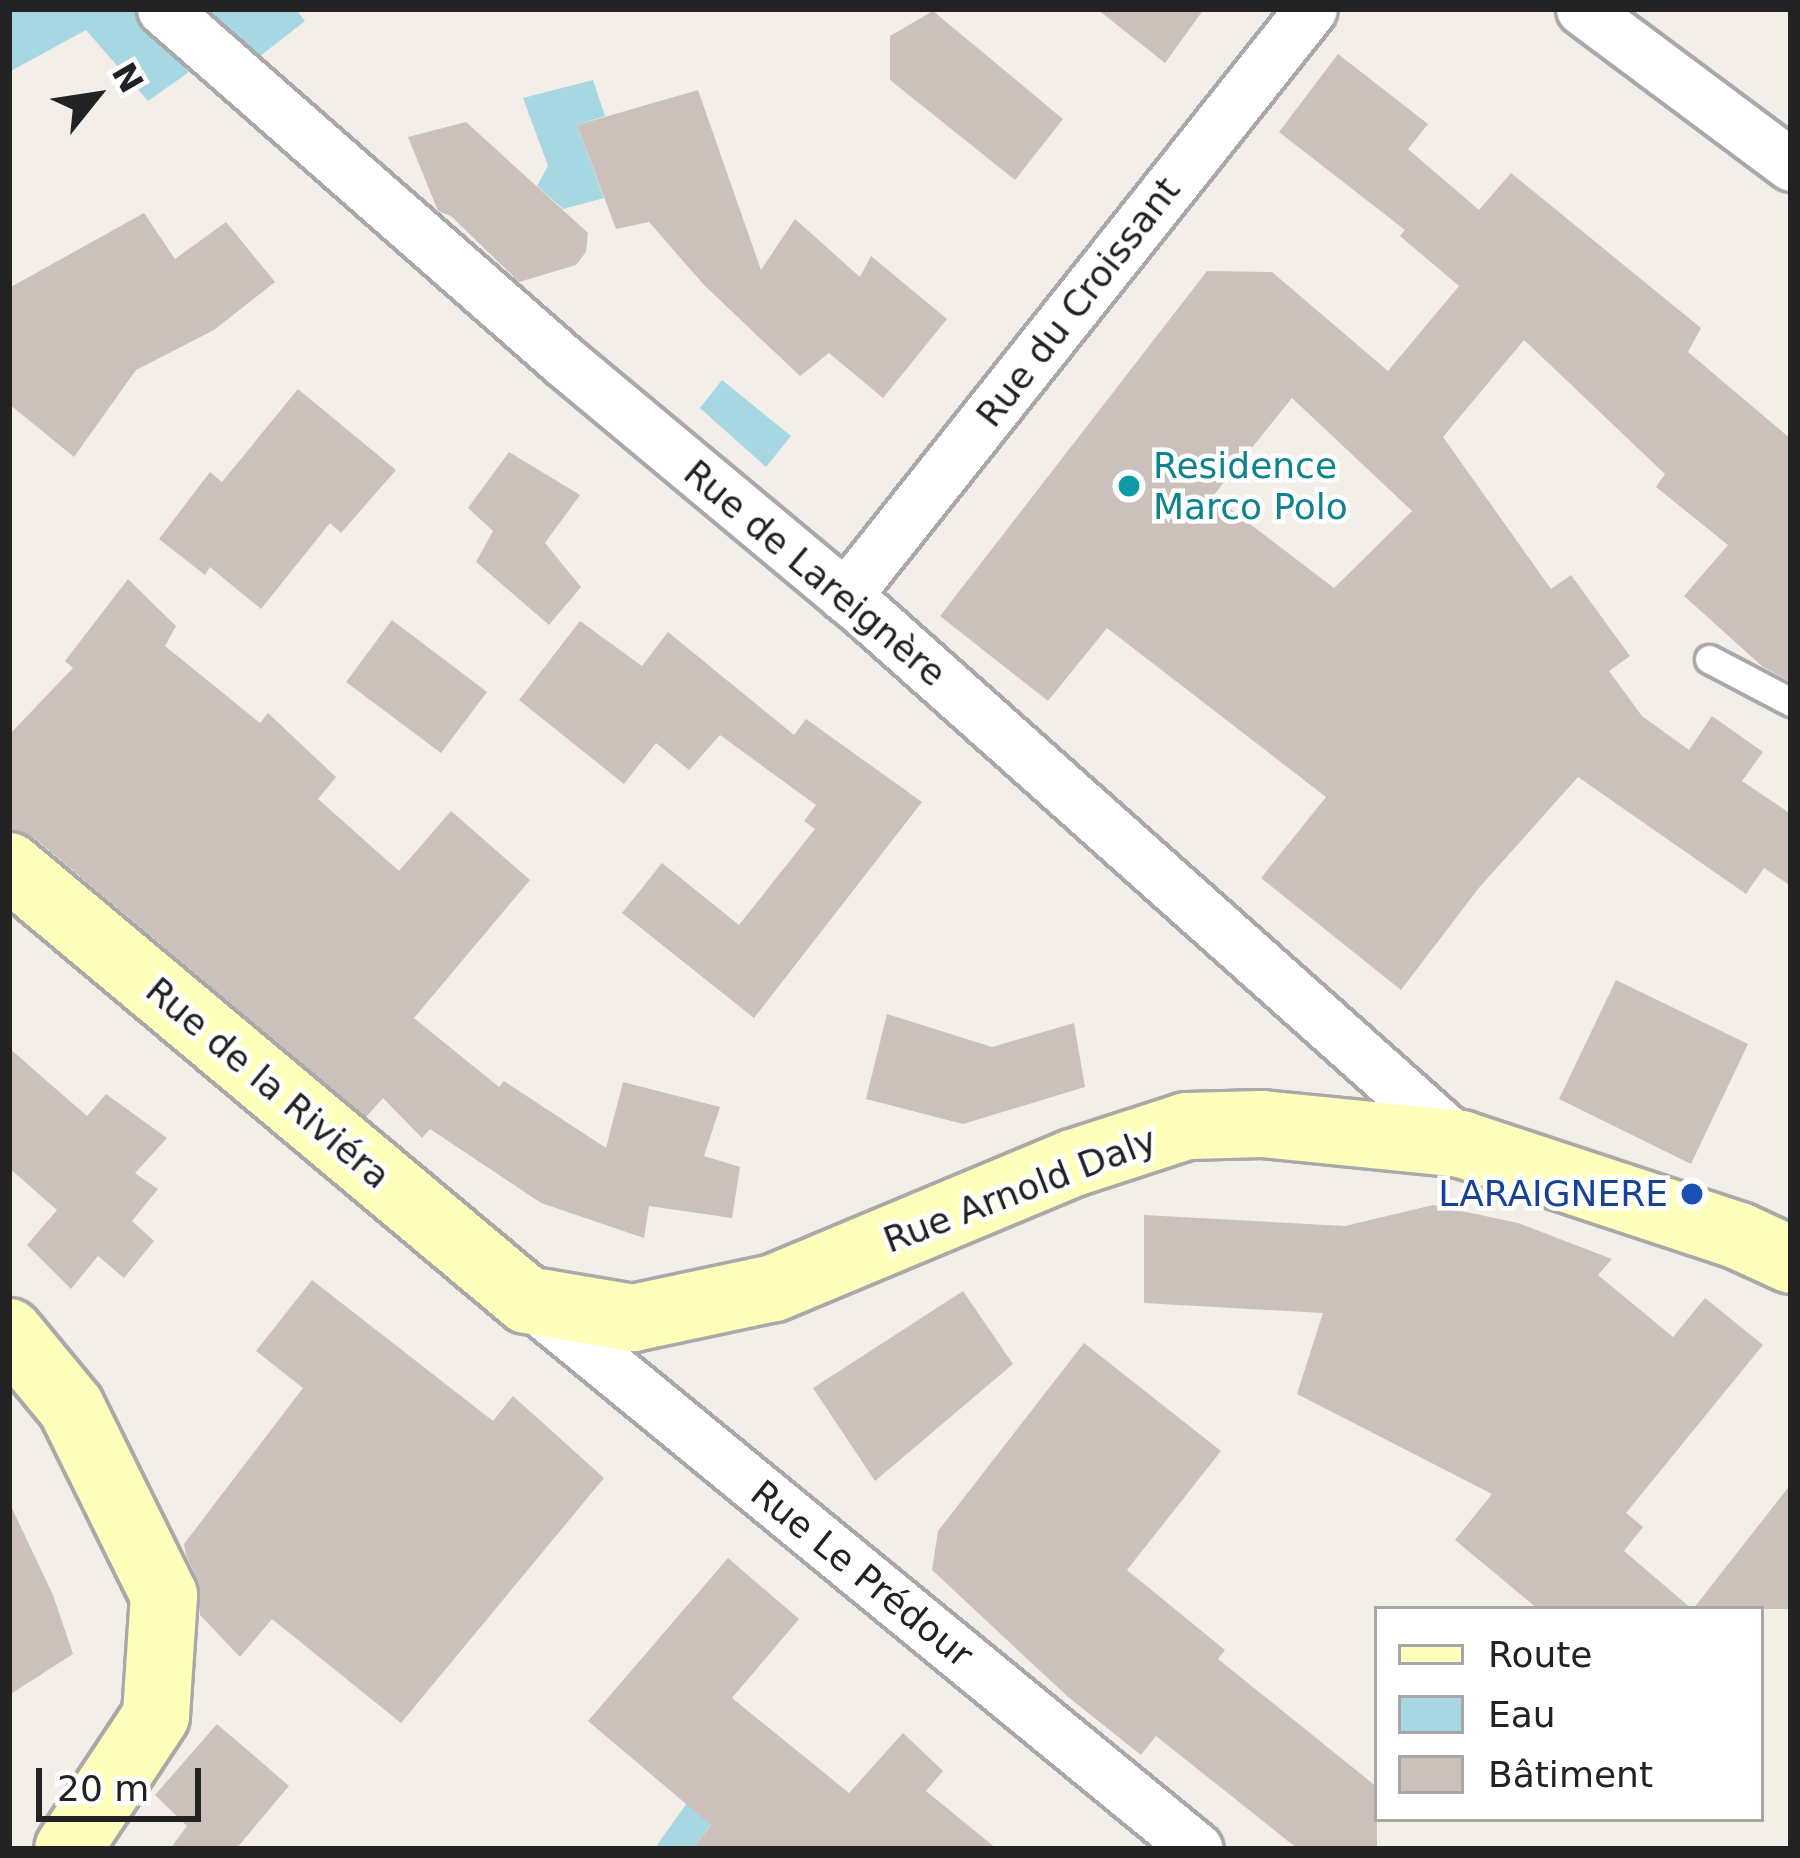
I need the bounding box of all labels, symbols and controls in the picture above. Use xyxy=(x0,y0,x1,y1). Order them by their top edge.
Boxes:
north arrow xyxy=(36,36,156,156)
text: N xyxy=(104,56,151,99)
street label: Rue du Croissant xyxy=(967,169,1189,435)
place label: Residence Marco Polo xyxy=(1153,443,1348,528)
street label: Rue de Lareignère xyxy=(675,451,955,695)
marker: Residence Marco Polo xyxy=(1116,473,1142,499)
street label: Rue de la Riviéra xyxy=(137,968,399,1198)
street label: Rue Arnold Daly xyxy=(877,1118,1163,1262)
place label: LARAIGNERE xyxy=(1438,1172,1668,1216)
marker: LARAIGNERE xyxy=(1679,1181,1705,1207)
street label: Rue Le Prédour xyxy=(743,1471,981,1677)
legend xyxy=(1374,1606,1764,1822)
text: Route xyxy=(1488,1634,1593,1675)
text: Eau xyxy=(1488,1694,1556,1735)
scale bar xyxy=(42,1744,207,1818)
text: Bâtiment xyxy=(1488,1754,1653,1795)
text: 20 m xyxy=(57,1768,149,1809)

